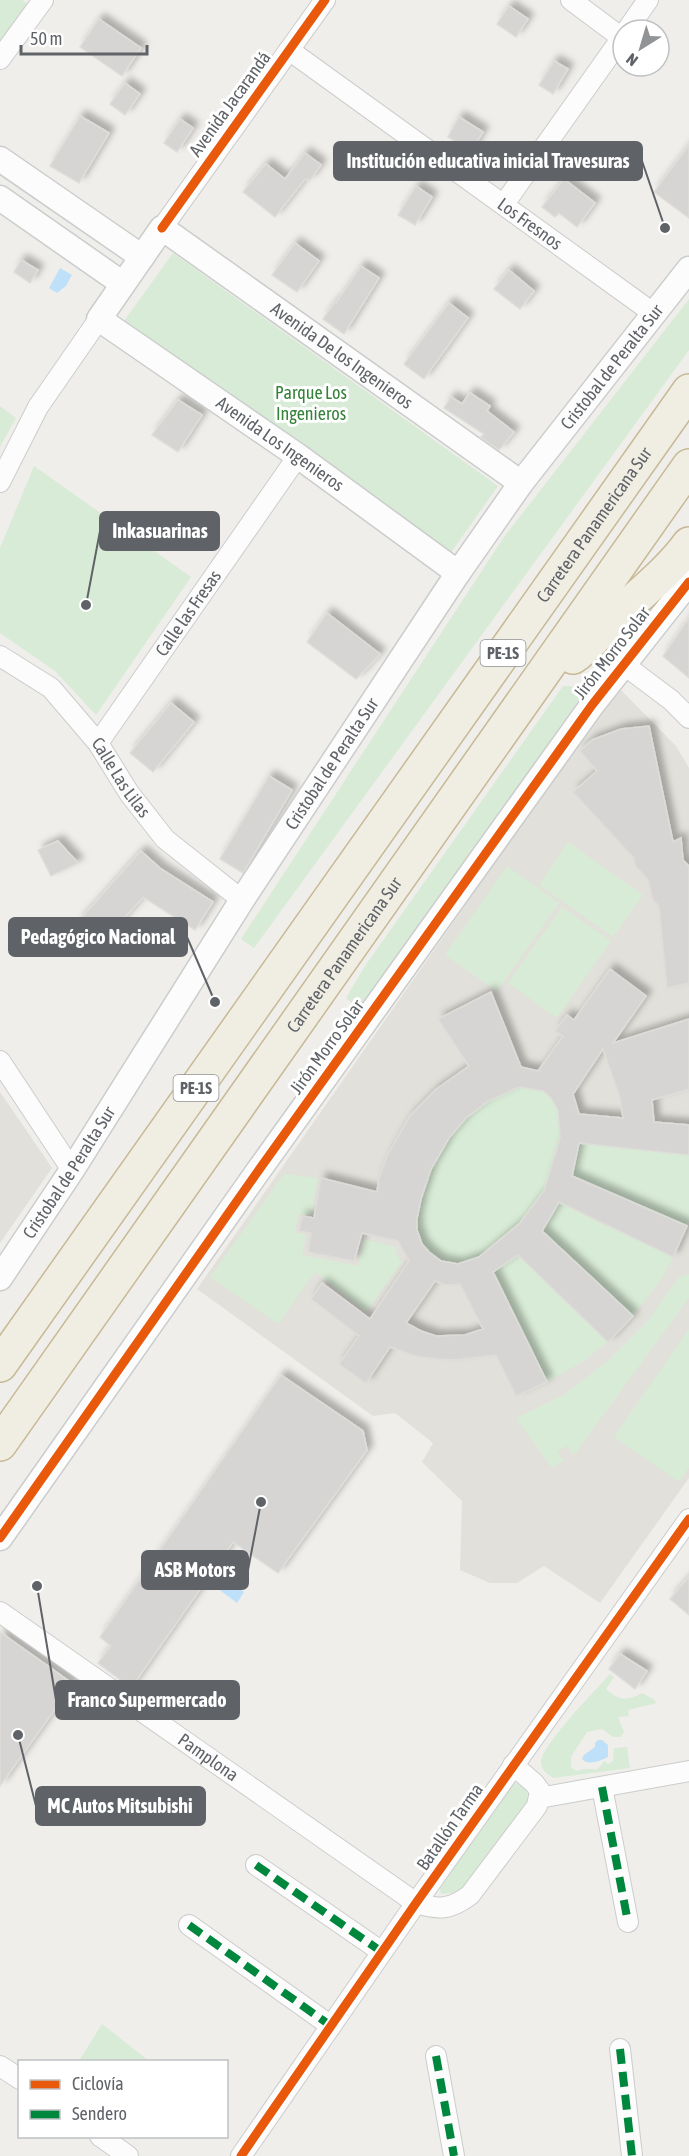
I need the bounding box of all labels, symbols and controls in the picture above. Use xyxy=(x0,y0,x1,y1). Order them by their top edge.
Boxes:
scale bar xyxy=(21,18,147,56)
north arrow xyxy=(611,18,671,78)
text: 50 m xyxy=(30,28,62,49)
street label: Avenida Jacarandá xyxy=(184,47,275,160)
text: N xyxy=(623,50,641,70)
callout: Institución educativa inicial Travesuras xyxy=(334,142,642,180)
text: Institución educativa inicial Travesuras xyxy=(346,149,630,172)
street label: Los Fresnos xyxy=(494,193,566,254)
street label: Avenida De los Ingenieros xyxy=(267,298,417,413)
street label: Cristobal de Peralta Sur xyxy=(556,299,668,434)
park label: Parque Los Ingenieros xyxy=(275,382,347,424)
street label: Avenida Los Ingenieros xyxy=(213,392,348,495)
street label: Carretera Panamericana Sur xyxy=(532,442,656,606)
callout: Inkasuarinas xyxy=(100,512,219,550)
text: Inkasuarinas xyxy=(112,519,208,542)
street label: Calle las Fresas xyxy=(151,566,225,660)
street label: Jirón Morro Solar xyxy=(569,602,655,703)
road number: PE-1S xyxy=(480,640,526,666)
street label: Cristobal de Peralta Sur xyxy=(280,693,383,833)
street label: Calle Las Lilas xyxy=(88,733,155,821)
street label: Carretera Panamericana Sur xyxy=(282,873,406,1037)
callout: Pedagógico Nacional xyxy=(9,918,187,956)
text: Pedagógico Nacional xyxy=(21,925,176,948)
street label: Jirón Morro Solar xyxy=(285,995,368,1098)
road number: PE-1S xyxy=(174,1075,218,1101)
street label: Cristobal de Peralta Sur xyxy=(18,1102,120,1242)
callout: ASB Motors xyxy=(142,1551,248,1589)
text: ASB Motors xyxy=(153,1558,236,1581)
callout: Franco Supermercado xyxy=(56,1681,239,1719)
text: Franco Supermercado xyxy=(67,1688,227,1711)
street label: Pamplona xyxy=(174,1729,243,1785)
street label: Batallón Tarma xyxy=(412,1779,487,1874)
callout: MC Autos Mitsubishi xyxy=(36,1787,205,1825)
text: MC Autos Mitsubishi xyxy=(47,1794,193,1817)
legend xyxy=(18,2060,228,2138)
text: Ciclovía xyxy=(72,2073,124,2094)
text: Sendero xyxy=(72,2103,127,2124)

